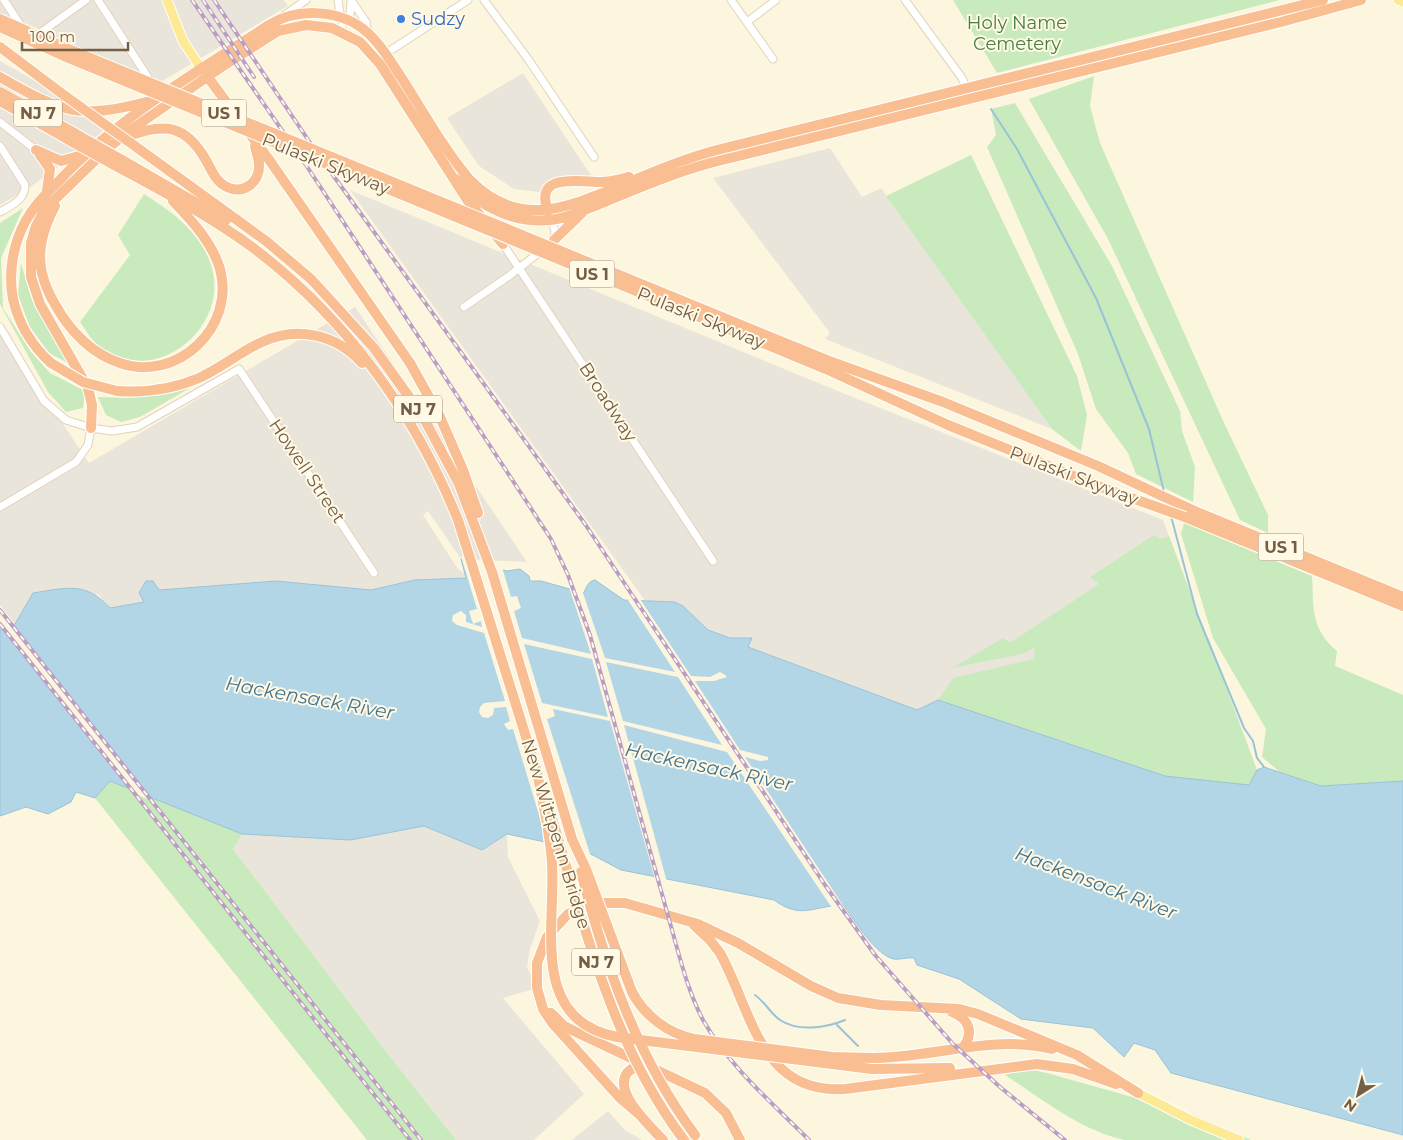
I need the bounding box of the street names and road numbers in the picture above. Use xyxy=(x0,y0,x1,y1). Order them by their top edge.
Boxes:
road number: NJ 7 xyxy=(14,100,62,126)
road number: US 1 xyxy=(202,100,246,126)
street label: Pulaski Skyway xyxy=(259,128,393,200)
road number: US 1 xyxy=(570,260,614,288)
street label: Pulaski Skyway xyxy=(634,282,768,354)
street label: Broadway xyxy=(574,358,642,446)
road number: NJ 7 xyxy=(394,396,442,422)
street label: Howell Street xyxy=(264,415,350,527)
street label: Pulaski Skyway xyxy=(1007,441,1142,511)
road number: US 1 xyxy=(1258,534,1304,560)
street label: New Wittpenn Bridge xyxy=(517,736,595,932)
road number: NJ 7 xyxy=(572,949,620,976)

